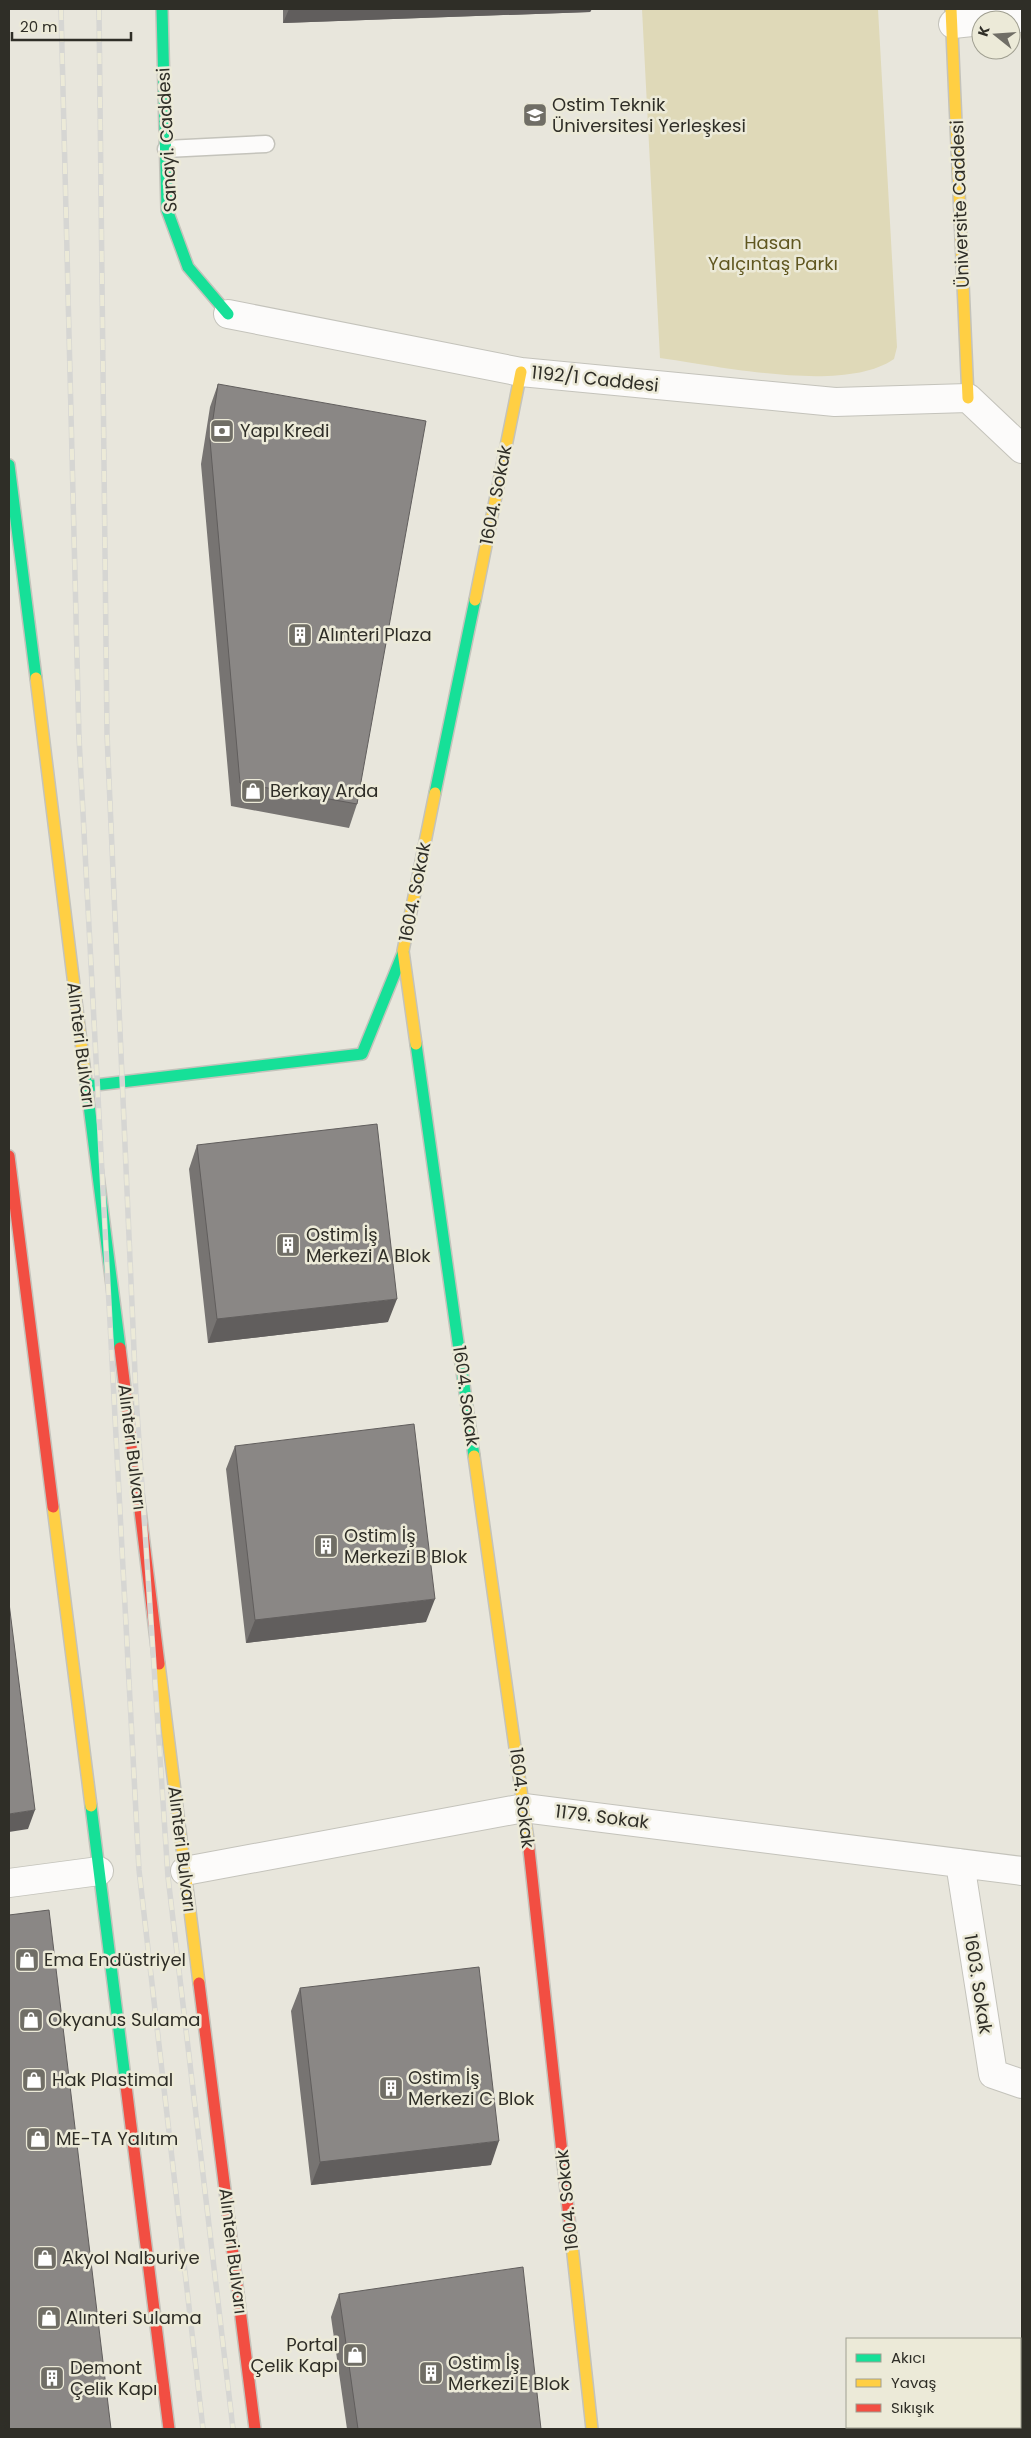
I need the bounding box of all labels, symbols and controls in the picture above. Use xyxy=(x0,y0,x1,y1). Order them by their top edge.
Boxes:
scale bar xyxy=(12,10,131,42)
north arrow xyxy=(971,10,1021,60)
text: 20 m xyxy=(20,16,58,37)
text: K xyxy=(973,23,995,39)
street label: Sanayi. Caddesi xyxy=(150,67,183,213)
place label: Ostim Teknik Üniversitesi Yerleşkesi xyxy=(552,92,746,138)
school or university icon: Ostim Teknik Üniversitesi Yerleşkesi xyxy=(522,102,548,128)
street label: Üniversite Caddesi xyxy=(944,120,975,288)
park label: Hasan Yalçıntaş Parkı xyxy=(708,230,838,276)
street label: 1192/1 Caddesi xyxy=(530,359,660,398)
bank icon: Yapı Kredi xyxy=(209,418,235,444)
place label: Yapı Kredi xyxy=(240,418,329,443)
street label: 1604. Sokak xyxy=(474,442,518,547)
building icon: Alınteri Plaza xyxy=(287,622,313,648)
place label: Alınteri Plaza xyxy=(318,622,432,647)
shop icon: Berkay Arda xyxy=(240,778,266,804)
place label: Berkay Arda xyxy=(270,778,378,803)
street label: 1604. Sokak xyxy=(393,839,437,944)
street label: Alınteri Bulvarı xyxy=(61,981,102,1109)
place label: Ostim İş Merkezi A Blok xyxy=(306,1222,431,1268)
building icon: Ostim İş Merkezi A Blok xyxy=(275,1232,301,1258)
street label: 1604. Sokak xyxy=(447,1344,486,1448)
street label: Alınteri Bulvarı xyxy=(112,1383,153,1511)
place label: Ostim İş Merkezi B Blok xyxy=(344,1523,468,1569)
building icon: Ostim İş Merkezi B Blok xyxy=(313,1533,339,1559)
street label: 1604. Sokak xyxy=(504,1746,541,1850)
street label: Alınteri Bulvarı xyxy=(162,1785,203,1913)
street label: 1179. Sokak xyxy=(554,1798,651,1835)
street label: 1603. Sokak xyxy=(958,1932,999,2036)
shop icon: Ema Endüstriyel xyxy=(14,1947,40,1973)
place label: Ema Endüstriyel xyxy=(44,1947,186,1972)
shop icon: Okyanus Sulama xyxy=(18,2007,44,2033)
place label: Okyanus Sulama xyxy=(48,2007,200,2032)
place label: Ostim İş Merkezi C Blok xyxy=(408,2065,535,2111)
shop icon: Hak Plastimal xyxy=(21,2067,47,2093)
place label: Hak Plastimal xyxy=(52,2067,173,2092)
building icon: Ostim İş Merkezi C Blok xyxy=(378,2075,404,2101)
shop icon: ME-TA Yalıtım xyxy=(25,2126,51,2152)
place label: ME-TA Yalıtım xyxy=(56,2126,178,2151)
street label: 1604. Sokak xyxy=(549,2148,584,2252)
street label: Alınteri Bulvarı xyxy=(213,2187,254,2315)
shop icon: Akyol Nalburiye xyxy=(32,2245,58,2271)
place label: Akyol Nalburiye xyxy=(62,2245,200,2270)
shop icon: Alınteri Sulama xyxy=(36,2305,62,2331)
place label: Alınteri Sulama xyxy=(66,2305,202,2330)
place label: Portal Çelik Kapı xyxy=(250,2332,338,2378)
legend xyxy=(846,2338,1021,2428)
shop icon: Portal Çelik Kapı xyxy=(342,2342,368,2368)
text: Akıcı xyxy=(891,2347,925,2368)
place label: Ostim İş Merkezi E Blok xyxy=(448,2350,570,2396)
place label: Demont Çelik Kapı xyxy=(70,2355,158,2401)
building icon: Ostim İş Merkezi E Blok xyxy=(418,2360,444,2386)
building icon: Demont Çelik Kapı xyxy=(39,2365,65,2391)
text: Yavaş xyxy=(891,2372,936,2393)
text: Sıkışık xyxy=(891,2397,934,2418)

